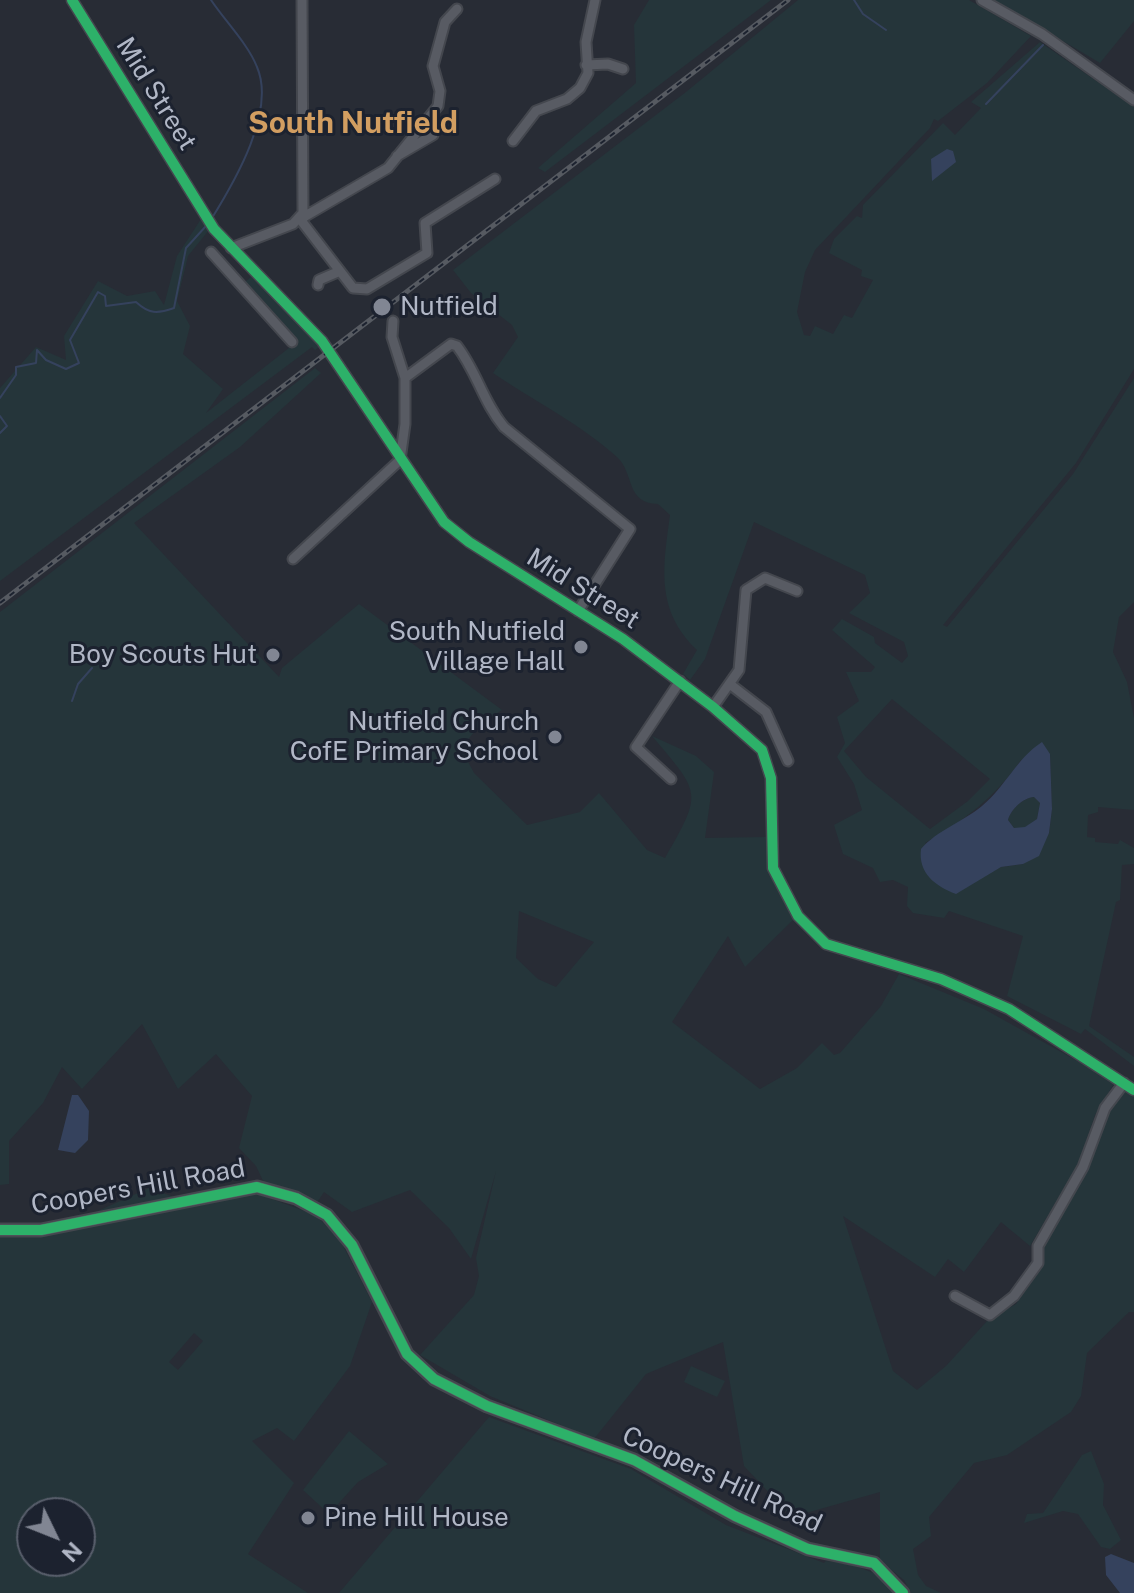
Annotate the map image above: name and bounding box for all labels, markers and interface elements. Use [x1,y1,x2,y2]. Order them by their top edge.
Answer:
street label: Mid Street [109,32,203,156]
district label: South Nutfield [248,106,458,142]
place label: Nutfield [400,291,498,323]
marker: Nutfield [371,296,393,318]
street label: Mid Street [521,542,645,636]
place label: South Nutfield Village Hall [389,616,565,678]
marker: South Nutfield Village Hall [572,638,590,656]
place label: Boy Scouts Hut [69,639,257,671]
marker: Boy Scouts Hut [264,646,282,664]
place label: Nutfield Church CofE Primary School [290,706,539,768]
marker: Nutfield Church CofE Primary School [546,728,564,746]
street label: Coopers Hill Road [29,1153,247,1221]
street label: Coopers Hill Road [617,1420,827,1540]
north arrow [16,1497,96,1577]
place label: Pine Hill House [324,1502,509,1534]
marker: Pine Hill House [299,1509,317,1527]
text: N [57,1537,87,1567]

